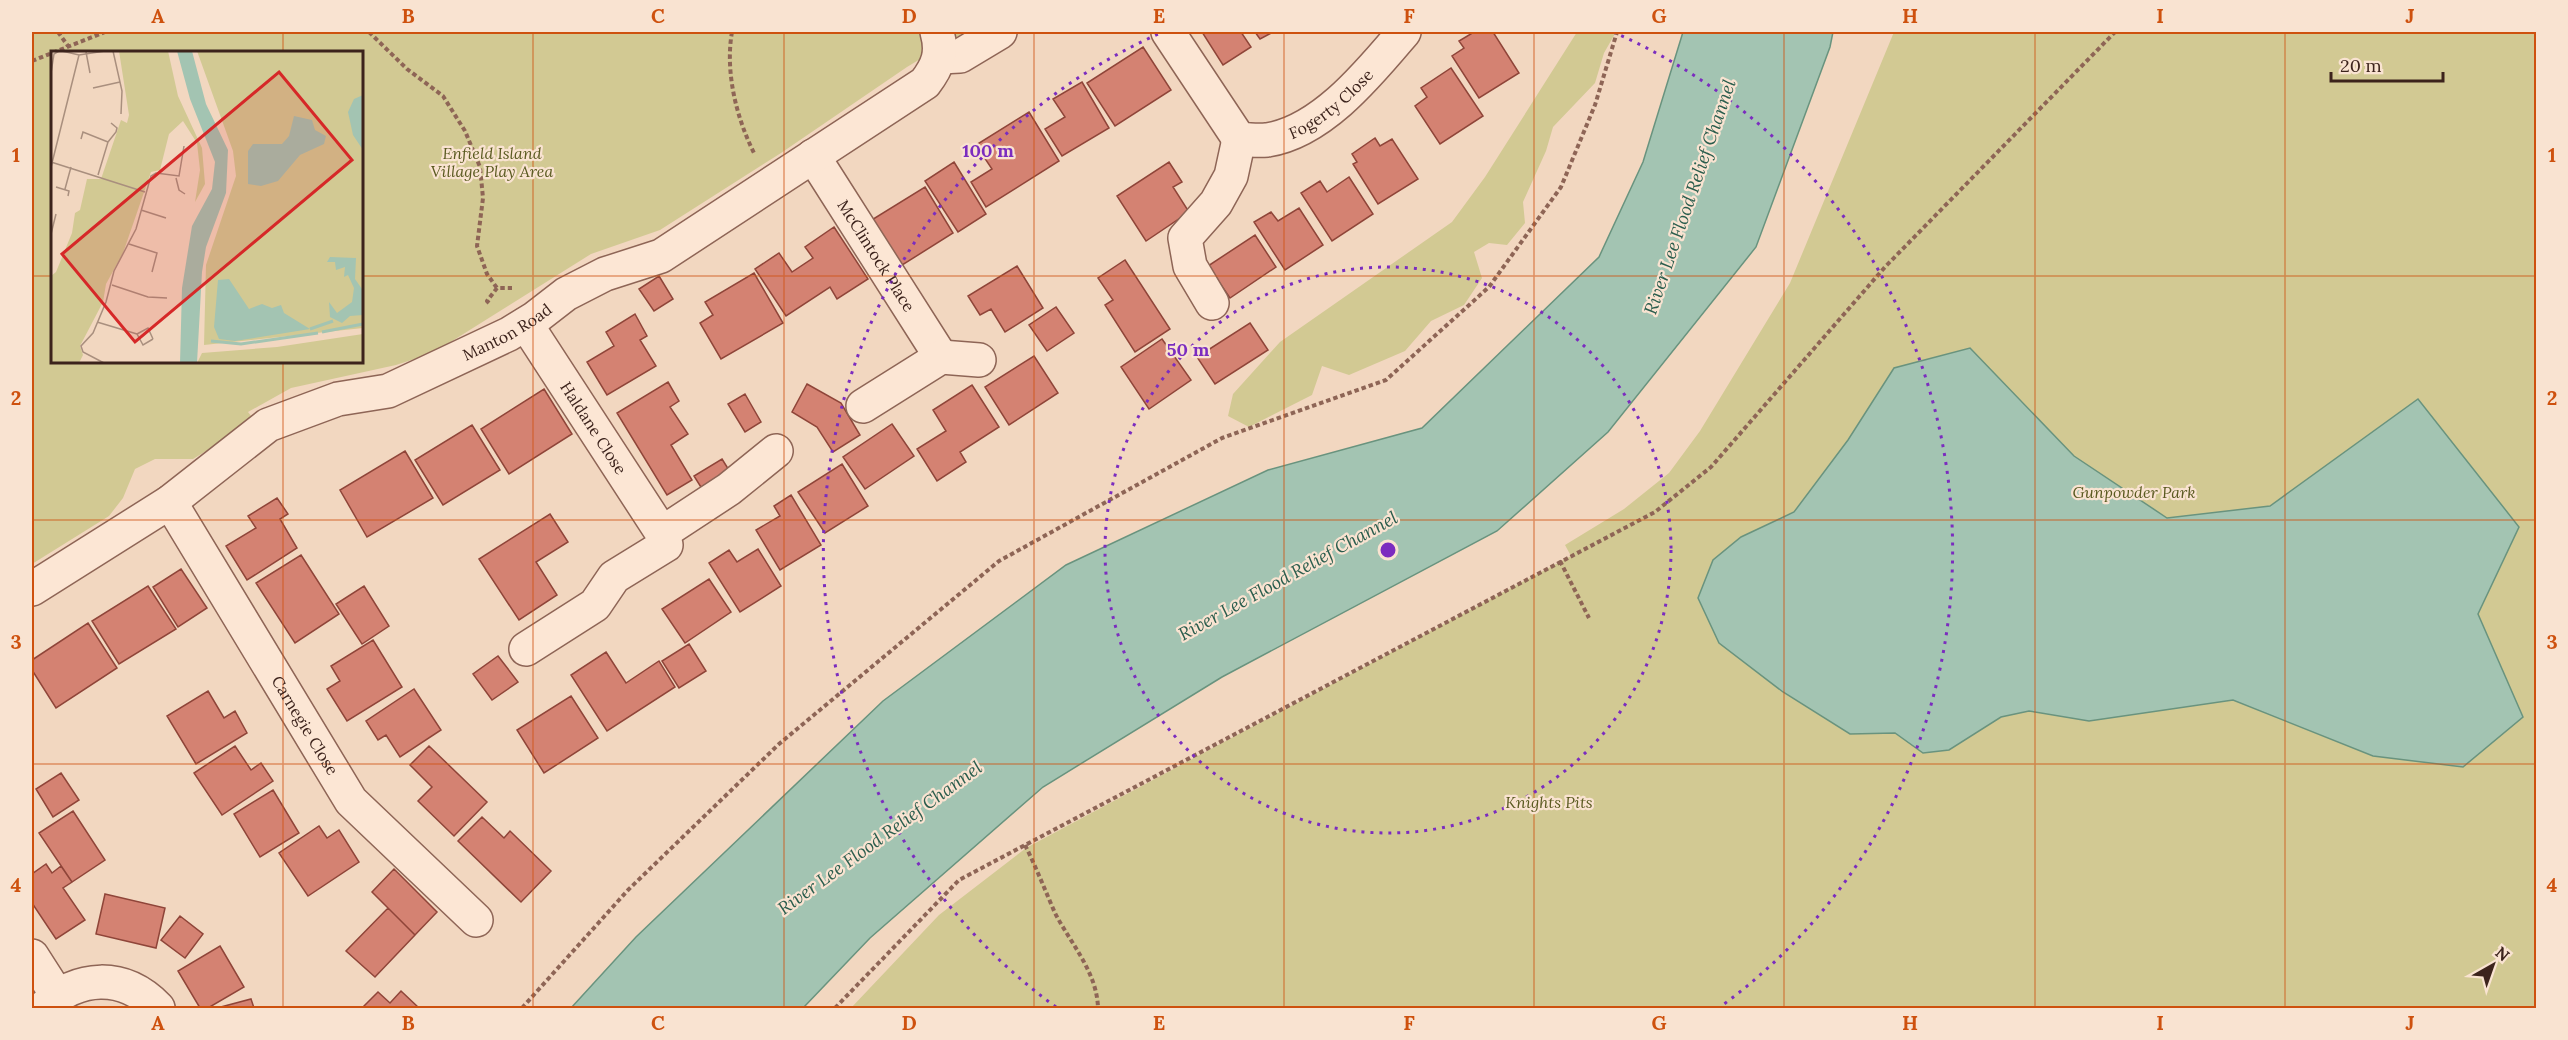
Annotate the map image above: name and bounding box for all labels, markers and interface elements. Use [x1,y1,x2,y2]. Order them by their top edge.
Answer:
text: A [151,3,165,28]
text: B [401,3,415,28]
text: C [651,3,665,28]
text: D [901,3,917,28]
text: E [1153,3,1165,28]
text: F [1403,3,1415,28]
text: G [1651,3,1667,28]
text: H [1902,3,1918,28]
text: I [2156,3,2164,28]
text: J [2405,3,2415,28]
scale bar [2331,45,2444,83]
inset map [51,51,363,363]
text: 20 m [2340,54,2382,77]
street label: Fogerty Close [1285,64,1377,143]
water label: River Lee Flood Relief Channel [1638,76,1741,317]
text: 100 m [962,139,1014,162]
text: 1 [12,142,20,167]
text: 1 [2548,142,2556,167]
park label: Enfield Island Village Play Area [431,143,553,181]
street label: McClintock Place [833,196,920,316]
street label: Manton Road [459,299,556,365]
text: 50 m [1167,338,1210,361]
street label: Haldane Close [556,378,631,478]
text: 2 [11,385,21,410]
text: 2 [2547,385,2557,410]
park label: Gunpowder Park [2072,482,2196,502]
water label: River Lee Flood Relief Channel [1174,506,1401,645]
centre of rings [1378,540,1398,560]
text: 3 [10,629,22,654]
text: 3 [2546,629,2558,654]
street label: Carnegie Close [267,672,343,779]
water label: River Lee Flood Relief Channel [773,756,986,919]
park label: Knights Pits [1505,792,1593,812]
text: 4 [11,872,22,897]
text: 4 [2547,872,2558,897]
north arrow [2463,935,2523,995]
text: N [2491,942,2514,965]
text: A [151,1010,165,1035]
text: B [401,1010,415,1035]
text: C [651,1010,665,1035]
text: D [901,1010,917,1035]
text: E [1153,1010,1165,1035]
text: F [1403,1010,1415,1035]
text: G [1651,1010,1667,1035]
text: H [1902,1010,1918,1035]
text: I [2156,1010,2164,1035]
text: J [2405,1010,2415,1035]

